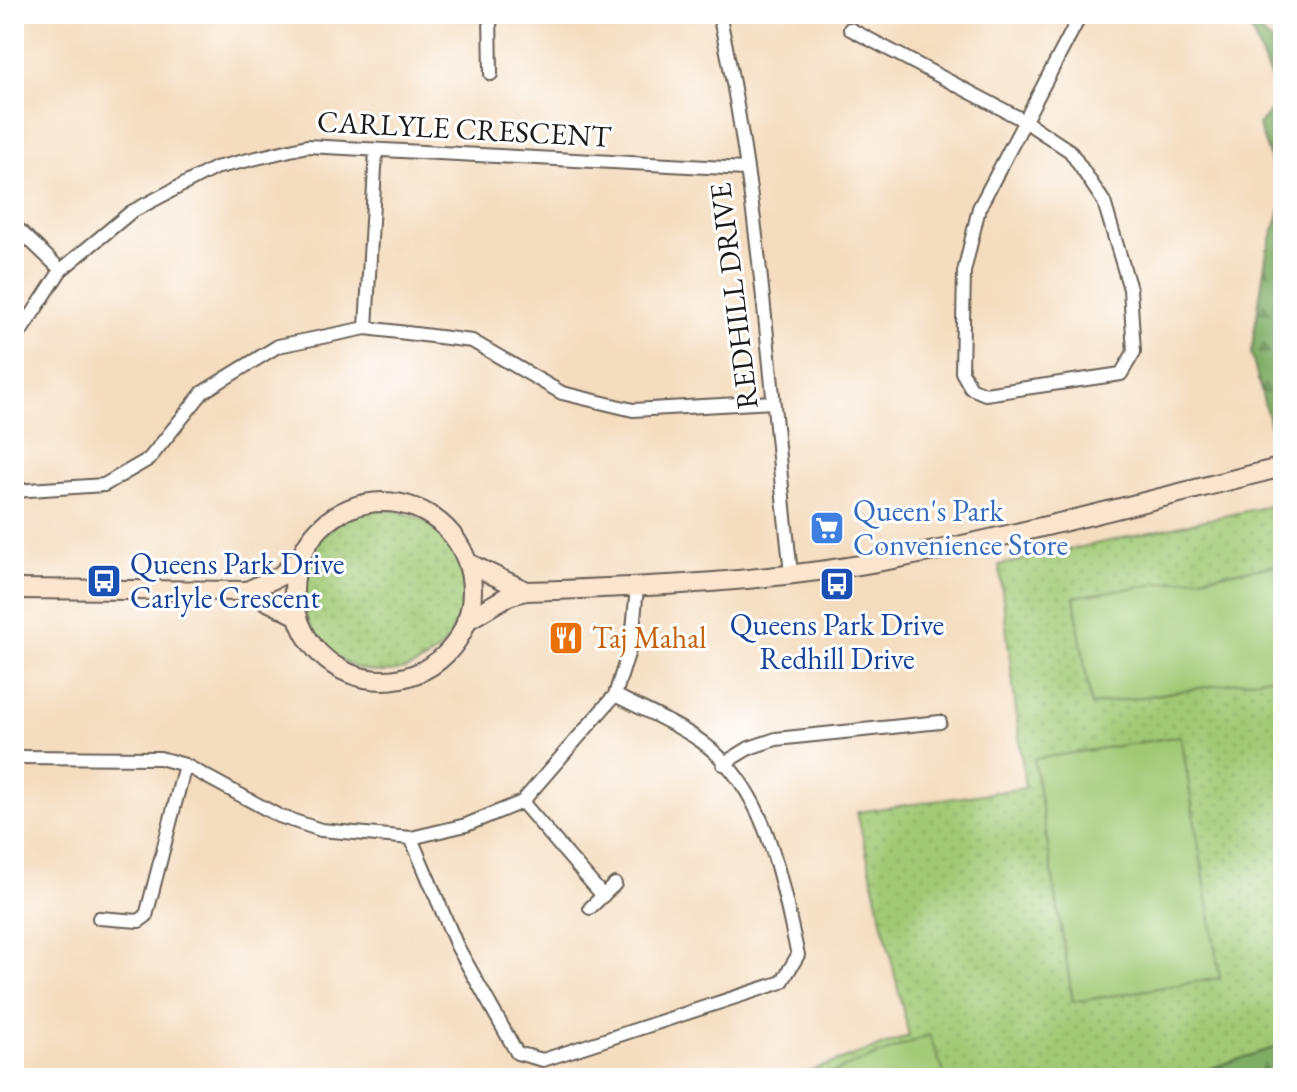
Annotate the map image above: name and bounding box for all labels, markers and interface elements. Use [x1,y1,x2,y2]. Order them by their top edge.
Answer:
street label: CARLYLE CRESCENT [316,101,613,156]
street label: REDHILL DRIVE [700,181,767,411]
place label: Queen's Park Convenience Store [853,491,1068,564]
supermarket icon: Queen's Park Convenience Store [808,509,846,547]
place label: Queens Park Drive Carlyle Crescent [130,544,345,617]
bus stop icon: Queens Park Drive Carlyle Crescent [85,562,123,600]
bus stop icon: Queens Park Drive Redhill Drive [818,565,856,603]
place label: Queens Park Drive Redhill Drive [730,605,944,678]
place label: Taj Mahal [592,618,706,657]
restaurant icon: Taj Mahal [547,619,585,657]

